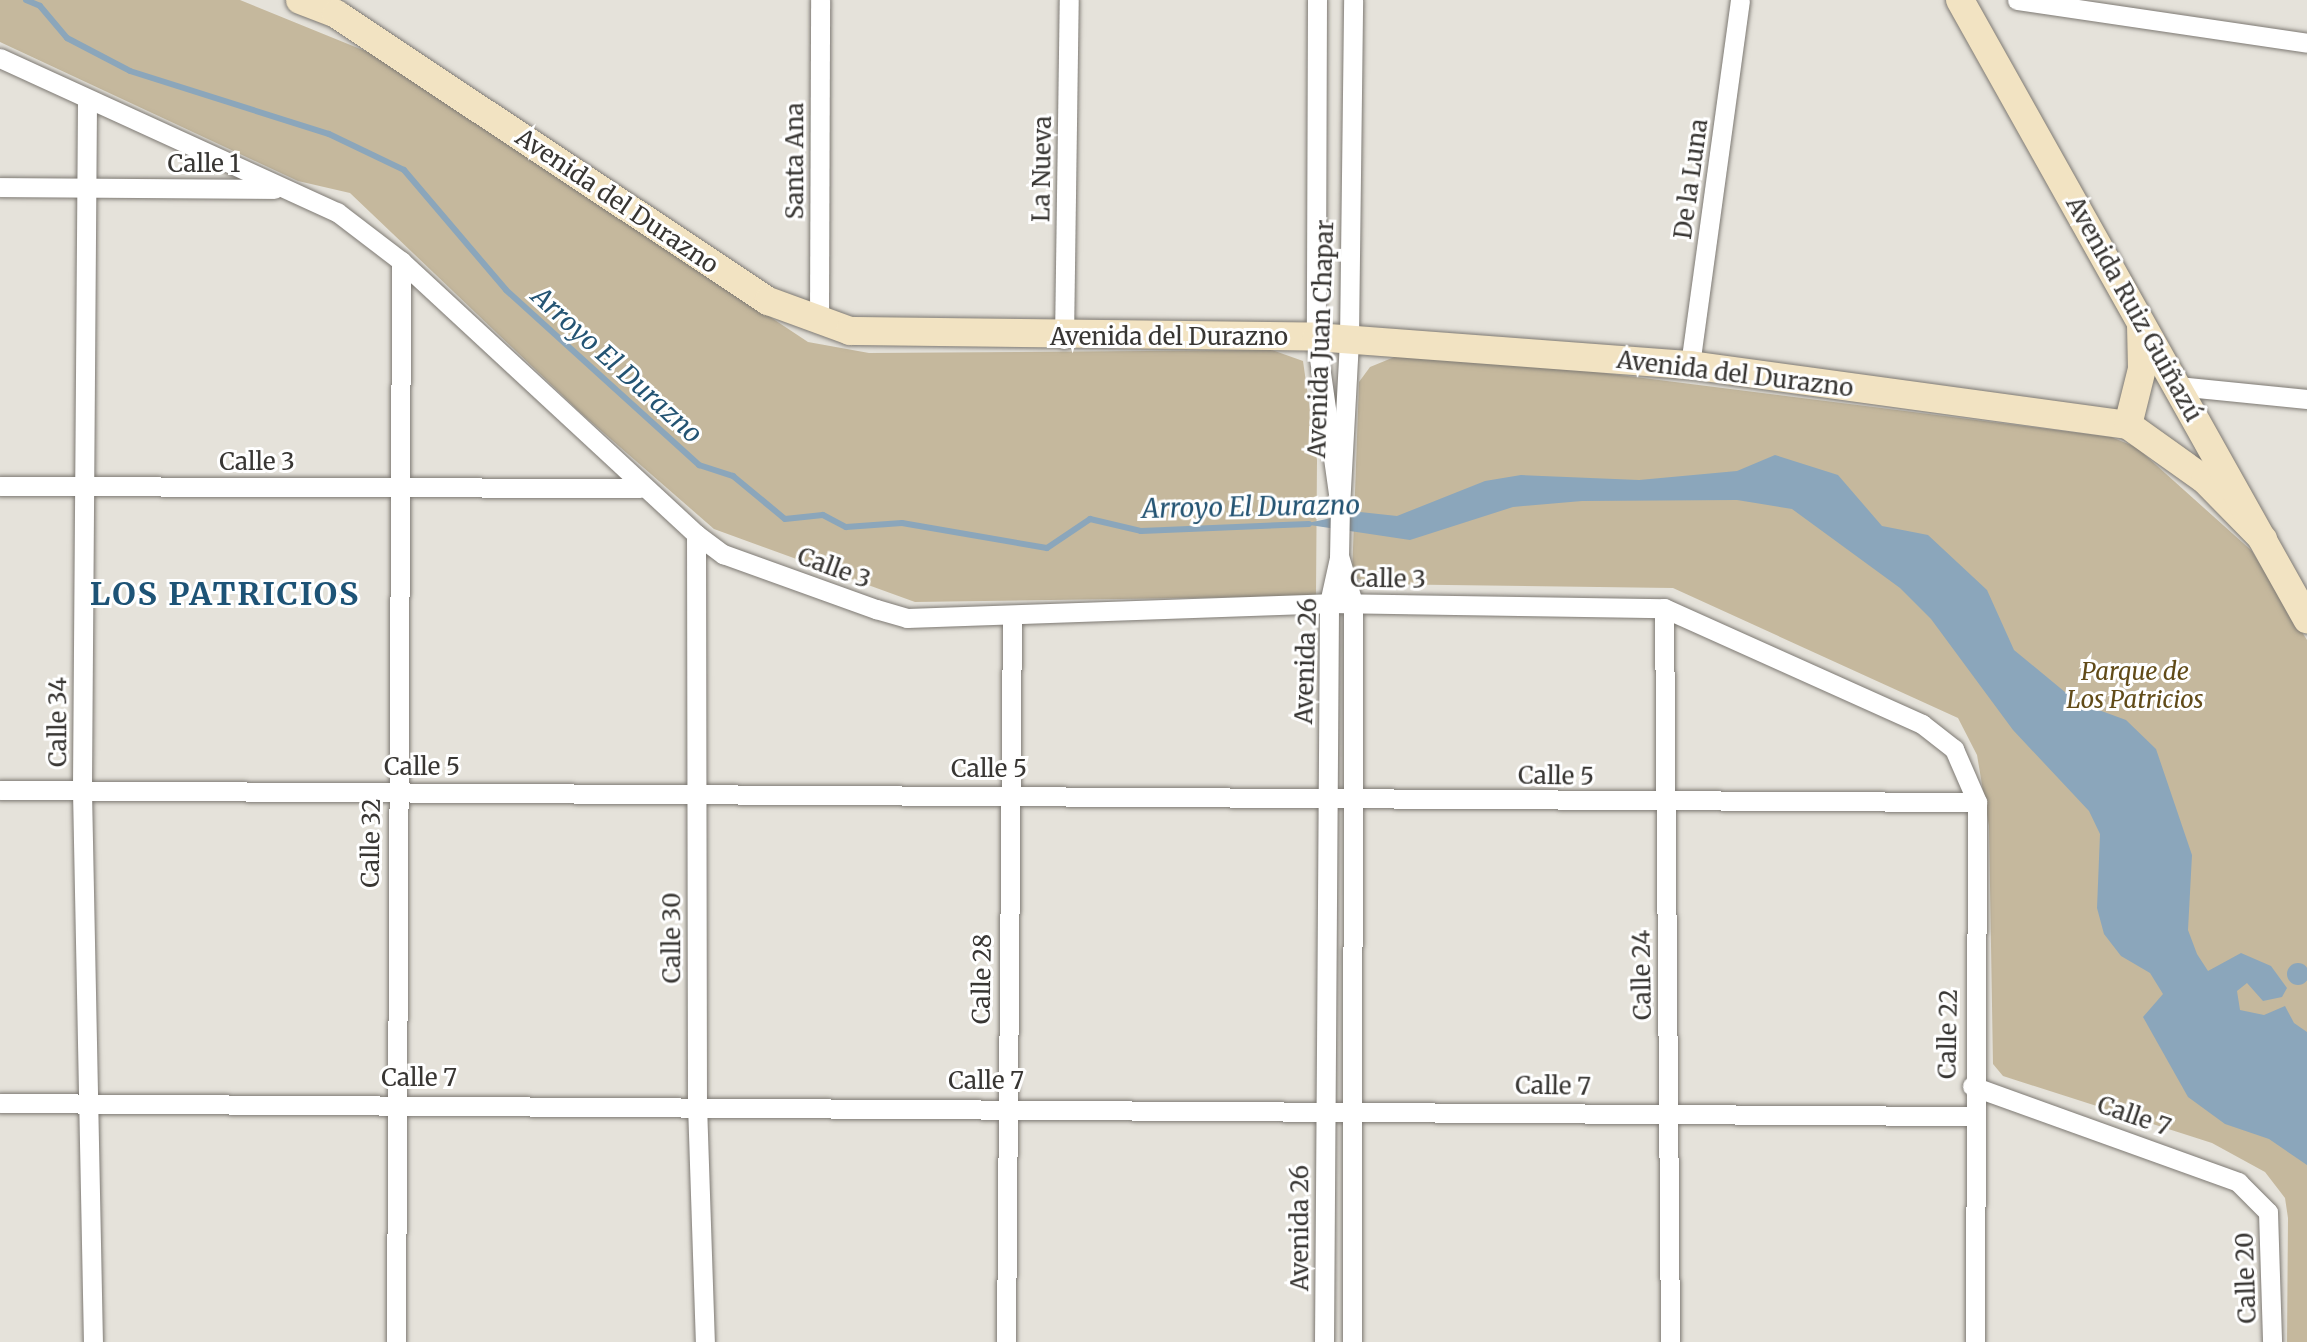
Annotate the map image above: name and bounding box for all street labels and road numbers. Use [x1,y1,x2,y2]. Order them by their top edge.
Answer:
street label: Santa Ana [781,103,809,219]
street label: La Nueva [1027,116,1057,222]
street label: De la Luna [1668,117,1714,241]
street label: Avenida del Durazno [510,122,724,280]
street label: Calle 1 [168,150,240,178]
street label: Avenida Ruiz Guiñazú [2060,191,2208,427]
street label: Avenida Juan Chapar [1302,219,1340,459]
street label: Avenida del Durazno [1050,323,1288,351]
street label: Avenida del Durazno [1615,345,1855,403]
street label: Calle 3 [219,448,295,476]
street label: Calle 3 [794,542,874,594]
street label: Calle 3 [1350,564,1426,594]
street label: Avenida 26 [1289,597,1323,725]
street label: Calle 34 [44,677,72,767]
street label: Calle 5 [384,753,460,781]
street label: Calle 5 [951,755,1027,783]
street label: Calle 5 [1518,761,1594,791]
street label: Calle 32 [356,798,386,888]
street label: Calle 30 [658,893,686,983]
street label: Calle 24 [1627,930,1657,1020]
street label: Calle 28 [967,934,997,1024]
street label: Calle 22 [1933,989,1963,1079]
street label: Calle 7 [381,1064,457,1092]
street label: Calle 7 [948,1067,1024,1095]
street label: Calle 7 [1515,1071,1591,1101]
street label: Calle 7 [2094,1090,2174,1142]
street label: Avenida 26 [1286,1165,1314,1291]
street label: Calle 20 [2230,1232,2262,1324]

